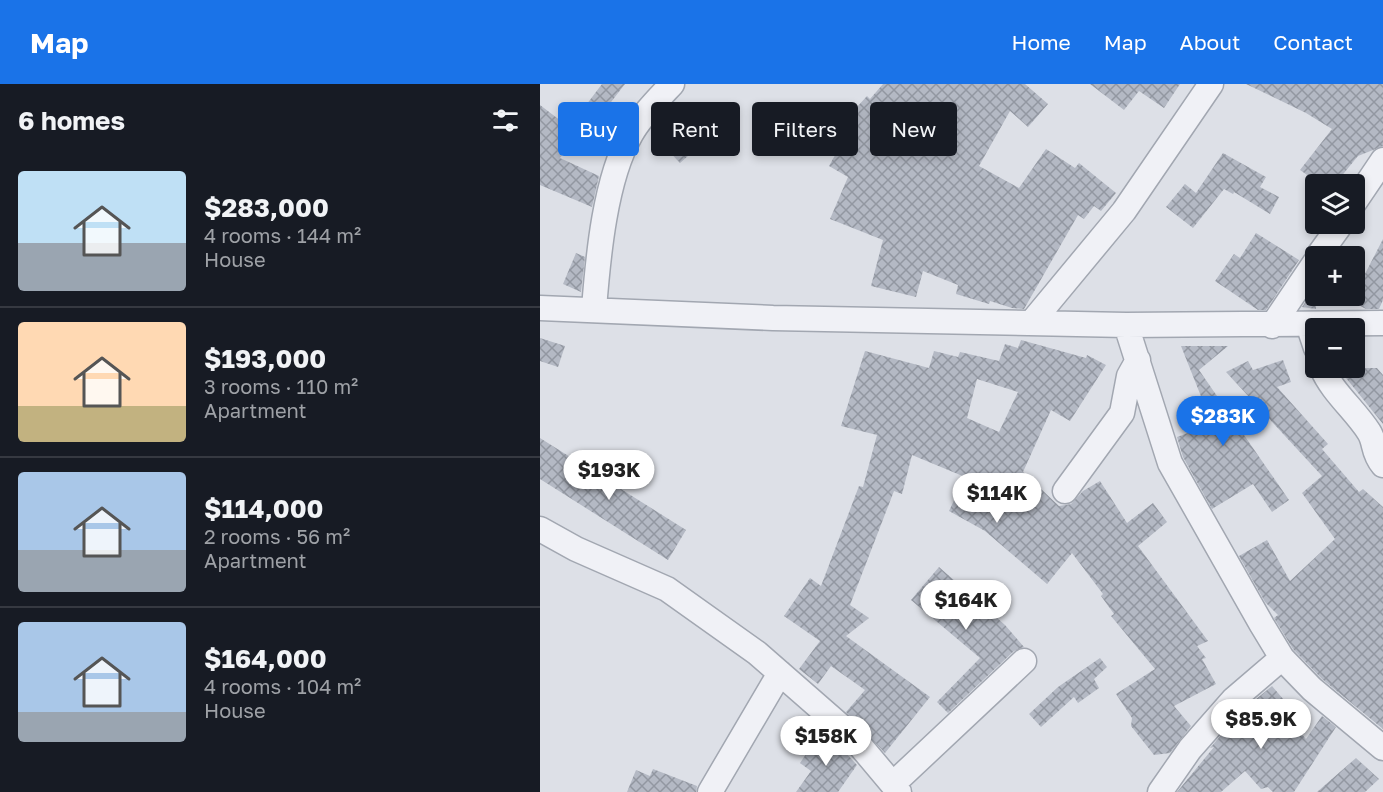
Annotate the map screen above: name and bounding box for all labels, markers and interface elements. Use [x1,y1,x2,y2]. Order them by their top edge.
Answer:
text: Map [30,26,88,59]
text: Home [1011,29,1071,55]
text: Map [1104,29,1147,55]
text: About [1180,29,1240,55]
text: Contact [1273,29,1353,55]
chip: Buy [558,102,639,156]
chip: Rent [651,102,740,156]
chip: Filters [752,102,858,156]
chip: New [870,102,957,156]
icon: filters [489,104,522,137]
text: 6 homes [18,105,125,136]
map controls [1305,174,1365,378]
button: layers [1305,174,1365,234]
text: $283,000 [204,192,329,223]
icon: home [66,195,138,267]
text: 4 rooms · 144 m² [204,223,361,247]
button: + [1305,246,1365,306]
text: House [204,247,266,271]
button: − [1305,318,1365,378]
text: $193,000 [204,343,326,374]
icon: home [66,346,138,418]
text: 3 rooms · 110 m² [204,374,358,398]
pin: $283K [1181,396,1265,447]
text: Apartment [204,398,307,422]
text: $283K [1190,403,1256,427]
pin: $193K [567,450,651,501]
text: $193K [577,457,641,481]
pin: $114K [955,473,1039,524]
text: $114K [967,480,1028,504]
text: $114,000 [204,493,323,524]
icon: home [66,496,138,568]
text: 2 rooms · 56 m² [204,524,350,548]
text: Apartment [204,548,307,572]
pin: $164K [924,580,1008,631]
text: $164K [934,587,998,611]
text: $164,000 [204,643,327,674]
icon: home [66,646,138,718]
text: 4 rooms · 104 m² [204,674,361,698]
text: House [204,698,266,722]
pin: $85.9K [1212,699,1310,750]
text: $85.9K [1225,706,1297,730]
pin: $158K [784,716,868,767]
text: $158K [794,723,858,747]

